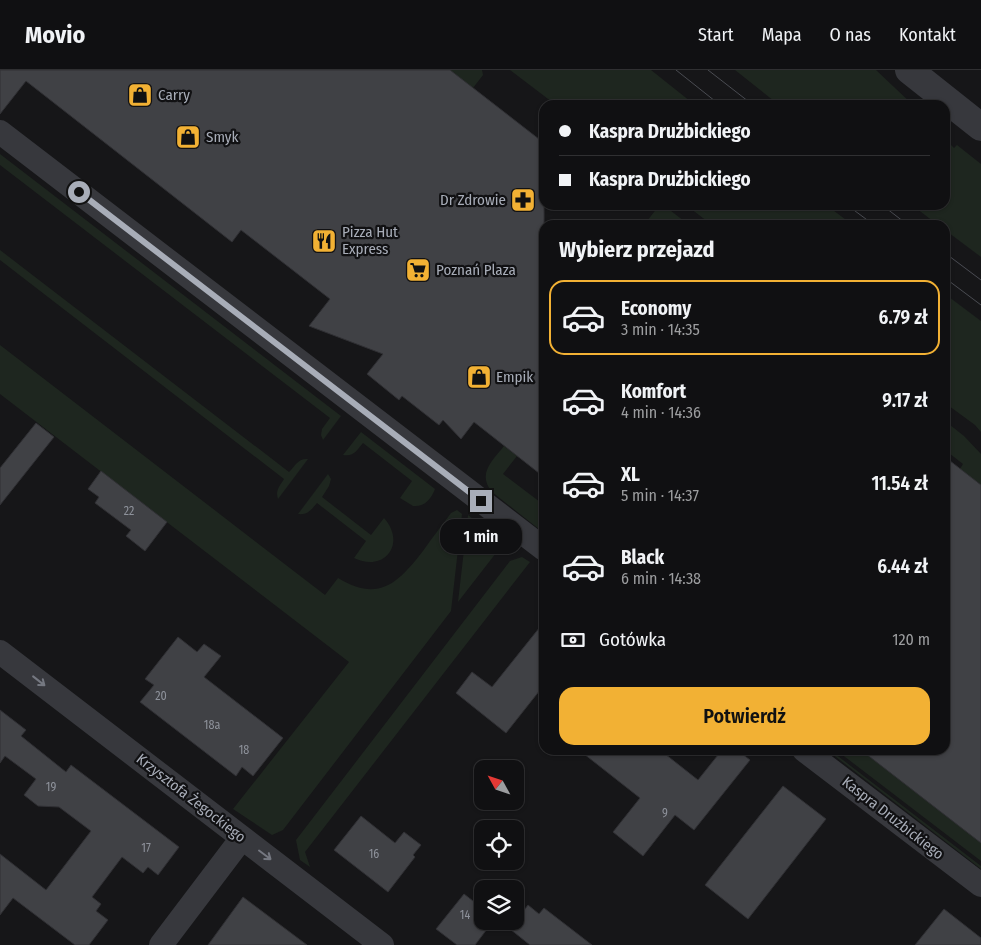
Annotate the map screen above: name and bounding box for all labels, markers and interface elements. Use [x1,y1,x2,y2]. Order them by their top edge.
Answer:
text: Movio [25,21,85,49]
text: Start [698,24,734,46]
text: Mapa [762,24,802,46]
text: O nas [830,24,871,46]
text: Kontakt [899,24,956,46]
shop icon: Carry [127,82,153,108]
place label: Carry [158,86,190,104]
text: Kaspra Drużbickiego [589,120,751,143]
shop icon: Smyk [175,124,201,150]
place label: Smyk [206,128,239,146]
text: Kaspra Drużbickiego [589,168,751,191]
route start [68,181,90,203]
pharmacy icon: Dr Zdrowie [510,187,536,213]
place label: Dr Zdrowie [440,191,506,209]
place label: Pizza Hut Express [342,223,398,258]
restaurant icon: Pizza Hut Express [311,228,337,254]
text: Wybierz przejazd [559,236,714,263]
supermarket icon: Poznań Plaza [405,257,431,283]
place label: Poznań Plaza [436,261,516,279]
icon: car [561,295,606,340]
text: Economy [621,297,691,320]
text: 6.79 zł [879,306,928,329]
text: 3 min · 14:35 [621,320,700,339]
shop icon: Empik [466,364,492,390]
place label: Empik [496,368,533,386]
icon: car [561,378,606,423]
text: Komfort [621,380,686,403]
text: 9.17 zł [882,389,928,412]
text: 4 min · 14:36 [621,403,701,422]
icon: car [561,461,606,506]
text: XL [621,463,640,486]
text: 11.54 zł [871,472,928,495]
text: 5 min · 14:37 [621,486,699,505]
route end [470,490,492,512]
house number: 22 [124,504,134,518]
callout: 1 min [440,518,522,554]
text: 1 min [464,527,498,546]
icon: car [561,544,606,589]
text: Black [621,546,664,569]
text: 6.44 zł [877,555,928,578]
text: 6 min · 14:38 [621,569,701,588]
icon: cash [559,626,587,654]
text: Gotówka [599,628,666,651]
text: 120 m [892,630,930,649]
one-way arrow [32,676,45,687]
button: Potwierdź [559,687,930,745]
house number: 20 [155,689,167,703]
house number: 18a [204,718,220,732]
house number: 18 [239,743,249,757]
street label: Krzysztofa Żegockiego [133,750,249,846]
north arrow [474,760,524,810]
map controls [474,760,524,930]
street label: Kaspra Drużbickiego [839,773,947,863]
house number: 19 [46,780,56,794]
house number: 9 [662,806,668,820]
button: locate [474,820,524,870]
house number: 17 [141,841,151,855]
house number: 16 [369,847,379,861]
one-way arrow [258,850,272,860]
button: layers [474,880,524,930]
house number: 14 [460,908,470,922]

